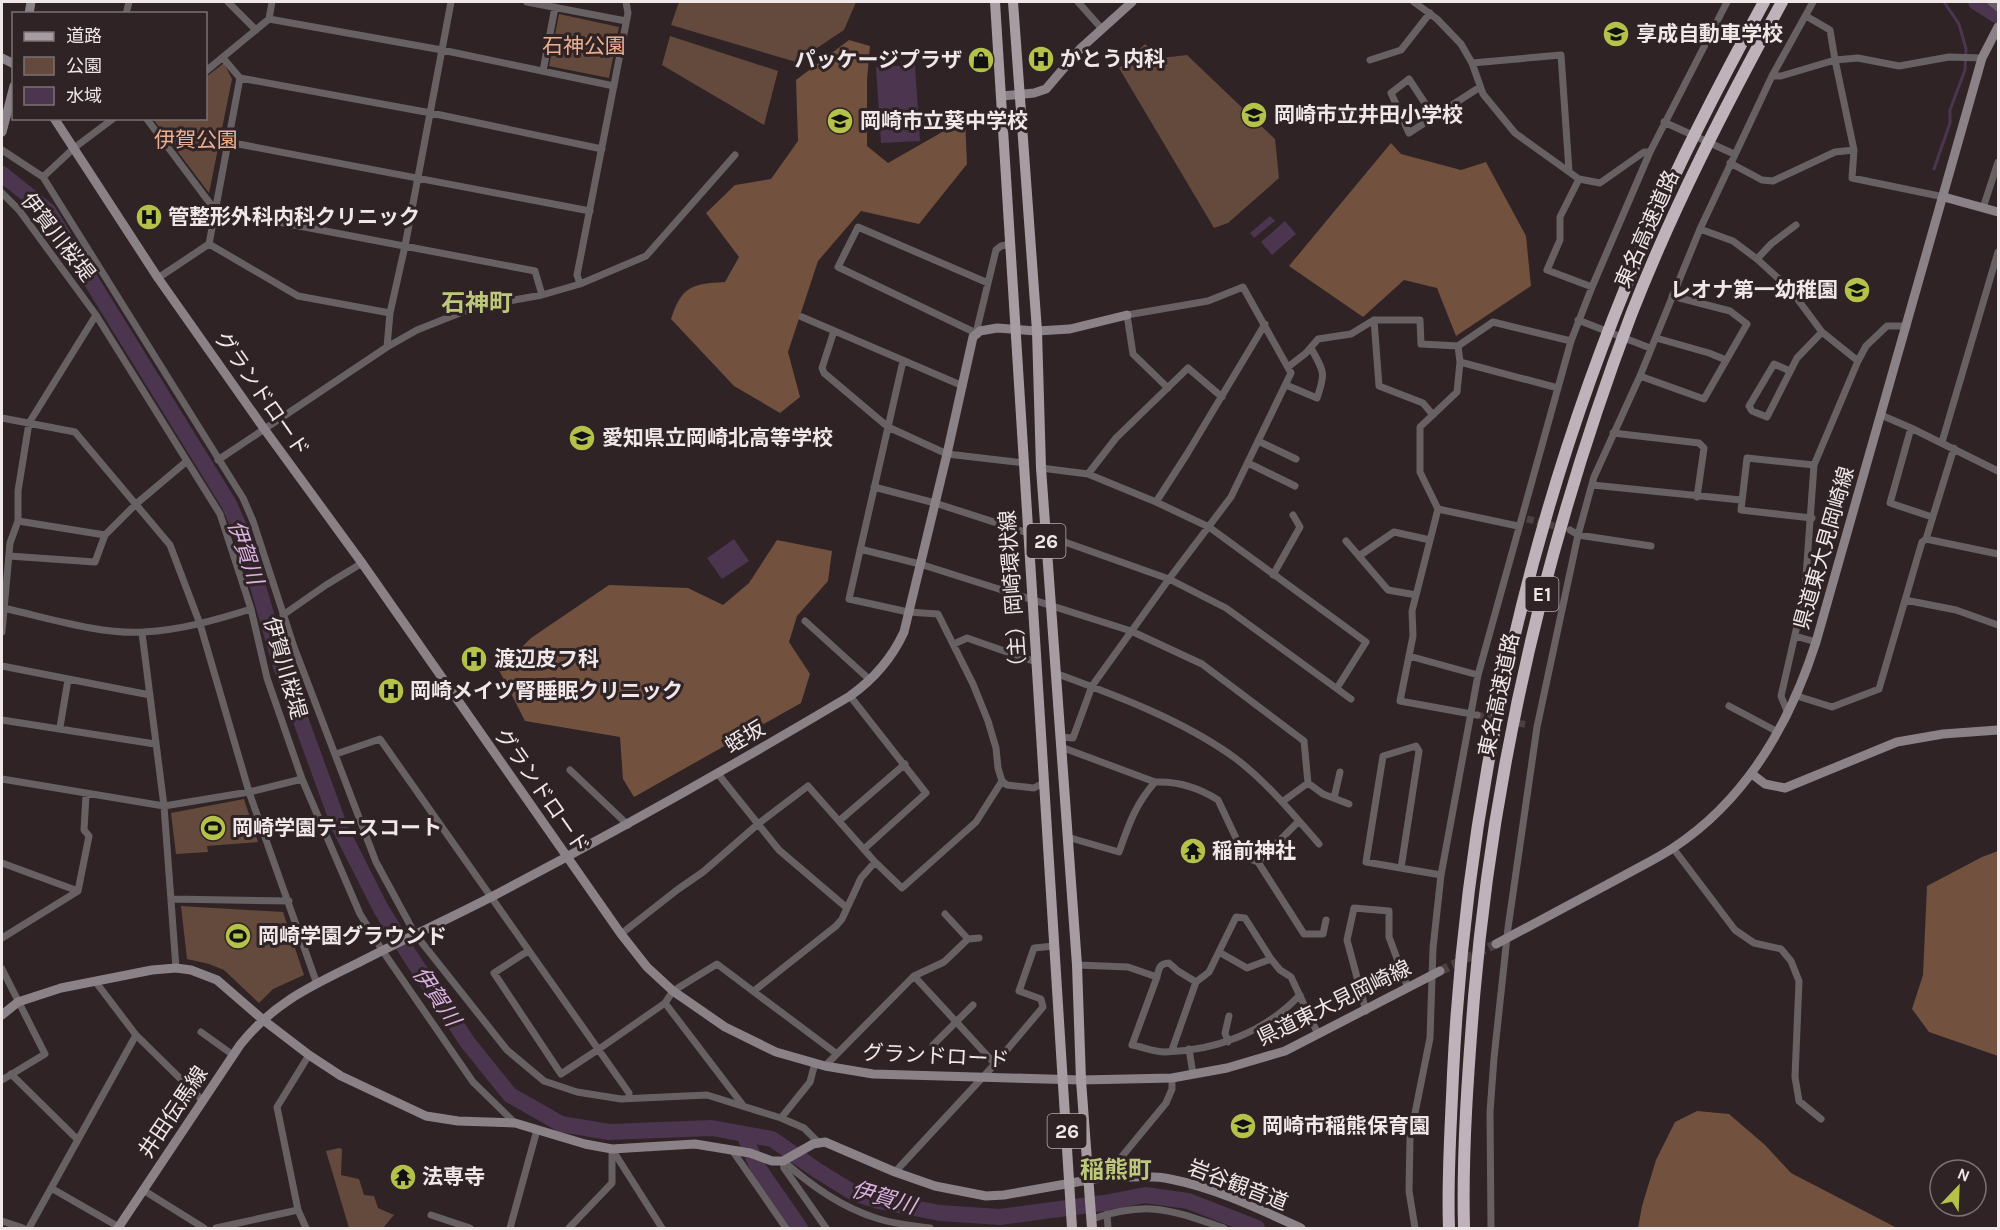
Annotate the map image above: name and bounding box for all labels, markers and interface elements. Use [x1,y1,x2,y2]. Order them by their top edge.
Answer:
legend [12,12,207,120]
school or university icon: 享成自動車学校 [1601,19,1631,49]
place label: 享成自動車学校 [1636,22,1783,46]
text: 道路 [66,25,102,47]
park label: 石神公園 [542,34,626,58]
hospital icon: かとう内科 [1026,44,1056,74]
shop icon: パッケージプラザ [966,45,996,75]
place label: かとう内科 [1060,47,1165,71]
place label: パッケージプラザ [794,48,962,72]
text: 公園 [66,55,102,77]
text: 水域 [66,85,102,107]
school or university icon: 岡崎市立井田小学校 [1239,100,1269,130]
place label: 岡崎市立井田小学校 [1274,103,1463,127]
school or university icon: 岡崎市立葵中学校 [825,106,855,136]
place label: 岡崎市立葵中学校 [860,109,1028,133]
park label: 伊賀公園 [154,128,238,152]
street label: 東名高速道路 [1610,167,1684,291]
street label: 伊賀川桜堤 [16,188,100,286]
hospital icon: 管整形外科内科クリニック [134,202,164,232]
place label: 管整形外科内科クリニック [168,205,420,229]
school or university icon: レオナ第一幼稚園 [1842,275,1872,305]
place label: レオナ第一幼稚園 [1670,278,1838,302]
district label: 石神町 [441,289,513,317]
street label: グランドロード [210,327,314,461]
school or university icon: 愛知県立岡崎北高等学校 [567,423,597,453]
place label: 愛知県立岡崎北高等学校 [602,426,833,450]
street label: 県道東大見岡崎線 [1789,464,1859,632]
street label: （主）岡崎環状線 [995,509,1031,679]
water label: 伊賀川 [222,517,269,590]
road number: 26 [1026,524,1066,558]
road number: E1 [1526,577,1558,611]
street label: 伊賀川桜堤 [259,614,311,722]
street label: 東名高速道路 [1474,631,1524,759]
hospital icon: 渡辺皮フ科 [459,644,489,674]
place label: 渡辺皮フ科 [494,647,599,671]
hospital icon: 岡崎メイツ腎睡眠クリニック [376,676,406,706]
place label: 岡崎メイツ腎睡眠クリニック [410,679,683,703]
street label: 蛭坂 [721,716,769,758]
street label: グランドロード [490,724,594,858]
sports icon: 岡崎学園テニスコート [198,813,228,843]
place label: 岡崎学園テニスコート [232,816,442,840]
temple icon: 稲前神社 [1178,836,1208,866]
place label: 稲前神社 [1212,839,1296,863]
sports icon: 岡崎学園グラウンド [223,921,253,951]
place label: 岡崎学園グラウンド [258,924,447,948]
street label: 県道東大見岡崎線 [1253,955,1415,1051]
water label: 伊賀川 [407,962,467,1033]
street label: グランドロード [862,1040,1010,1072]
street label: 井田伝馬線 [134,1062,212,1162]
school or university icon: 岡崎市稲熊保育園 [1228,1111,1258,1141]
road number: 26 [1048,1114,1086,1148]
place label: 岡崎市稲熊保育園 [1262,1114,1430,1138]
street label: 岩谷観音道 [1185,1155,1291,1215]
district label: 稲熊町 [1080,1156,1152,1184]
north arrow [1928,1158,1988,1218]
temple icon: 法専寺 [388,1162,418,1192]
text: N [1955,1164,1973,1186]
place label: 法専寺 [422,1165,485,1189]
water label: 伊賀川 [848,1176,921,1220]

